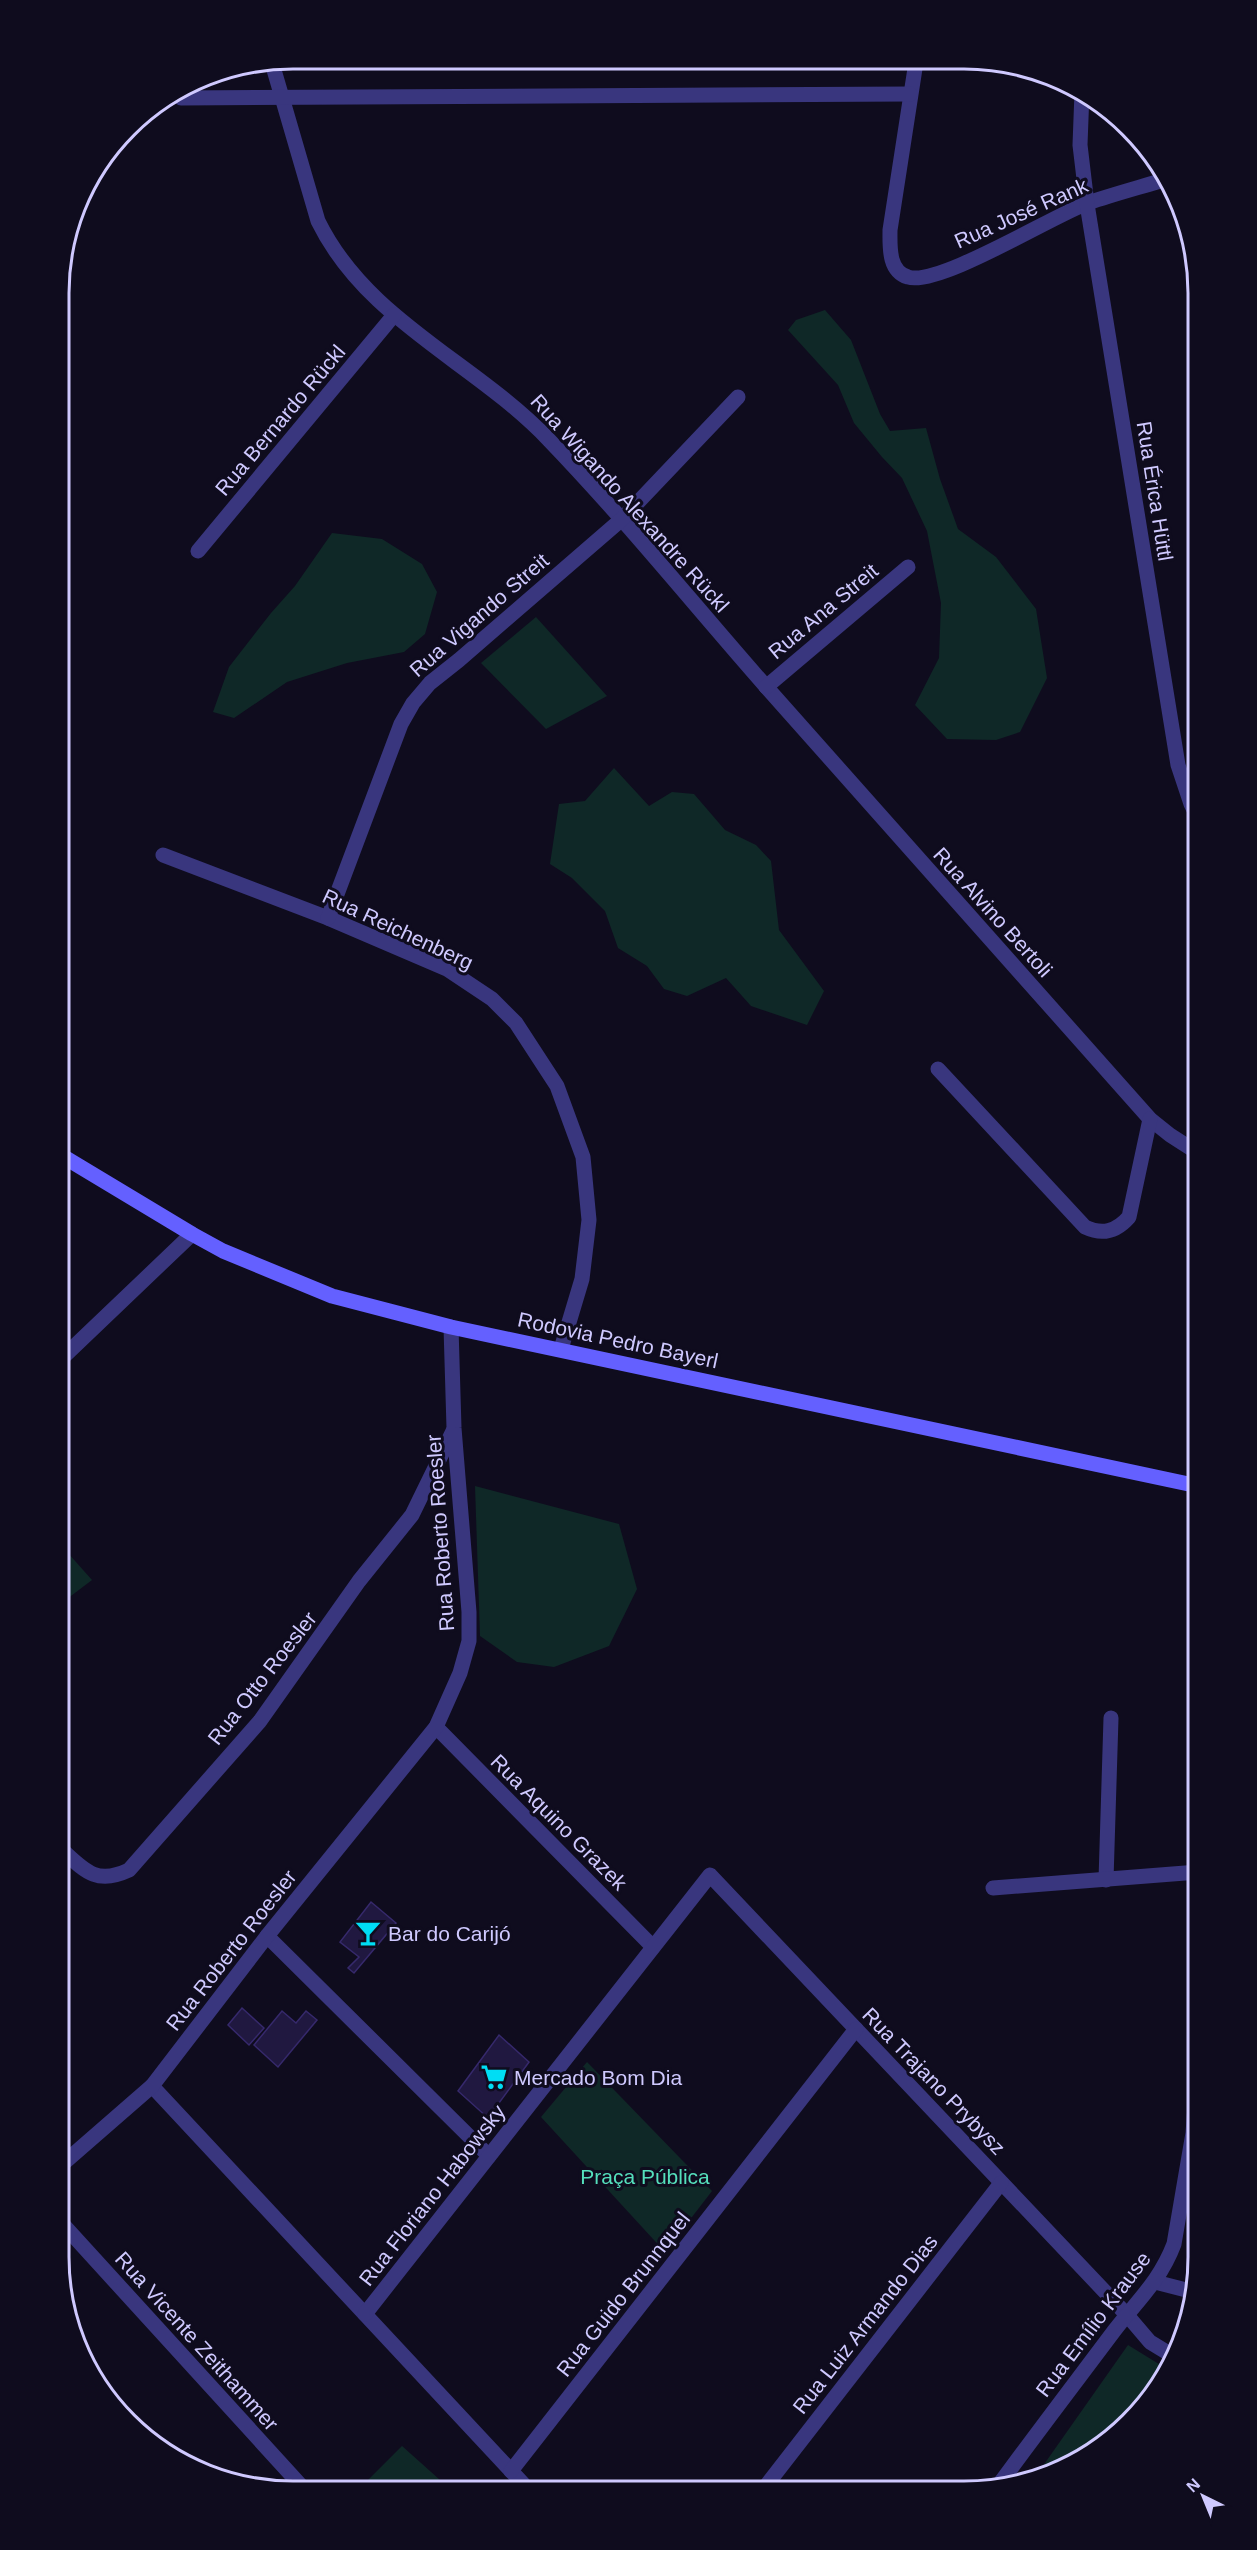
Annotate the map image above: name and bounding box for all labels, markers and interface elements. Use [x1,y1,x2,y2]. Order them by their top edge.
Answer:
street label: Rua José Rank [951,173,1092,253]
street label: Rua Bernardo Rückl [210,340,350,500]
street label: Rua Wigando Alexandre Rückl [526,389,734,617]
street label: Rua Érica Hüttl [1133,419,1177,563]
street label: Rua Vigando Streit [405,549,553,681]
street label: Rua Ana Streit [764,559,882,663]
street label: Rua Alvino Bertoli [929,843,1057,981]
street label: Rua Reichenberg [319,884,477,974]
street label: Rodovia Pedro Bayerl [516,1308,720,1372]
street label: Rua Roberto Roesler [422,1434,458,1632]
street label: Rua Otto Roesler [203,1607,321,1749]
street label: Rua Aquino Grazek [486,1749,632,1895]
street label: Rua Roberto Roesler [161,1865,301,2035]
bar icon: Bar do Carijó [353,1918,383,1948]
place label: Bar do Carijó [388,1922,511,1945]
street label: Rua Trajano Prybysz [858,2003,1010,2159]
supermarket icon: Mercado Bom Dia [479,2062,509,2092]
place label: Mercado Bom Dia [514,2066,682,2089]
street label: Rua Floriano Habowsky [354,2100,510,2290]
park label: Praça Pública [580,2165,710,2188]
street label: Rua Guido Brunnquel [552,2207,694,2381]
street label: Rua Luiz Armando Dias [788,2230,942,2418]
street label: Rua Vicente Zeithammer [111,2247,283,2435]
street label: Rua Emílio Krause [1031,2247,1155,2401]
north arrow [1173,2466,1233,2526]
text: N [1183,2475,1203,2496]

